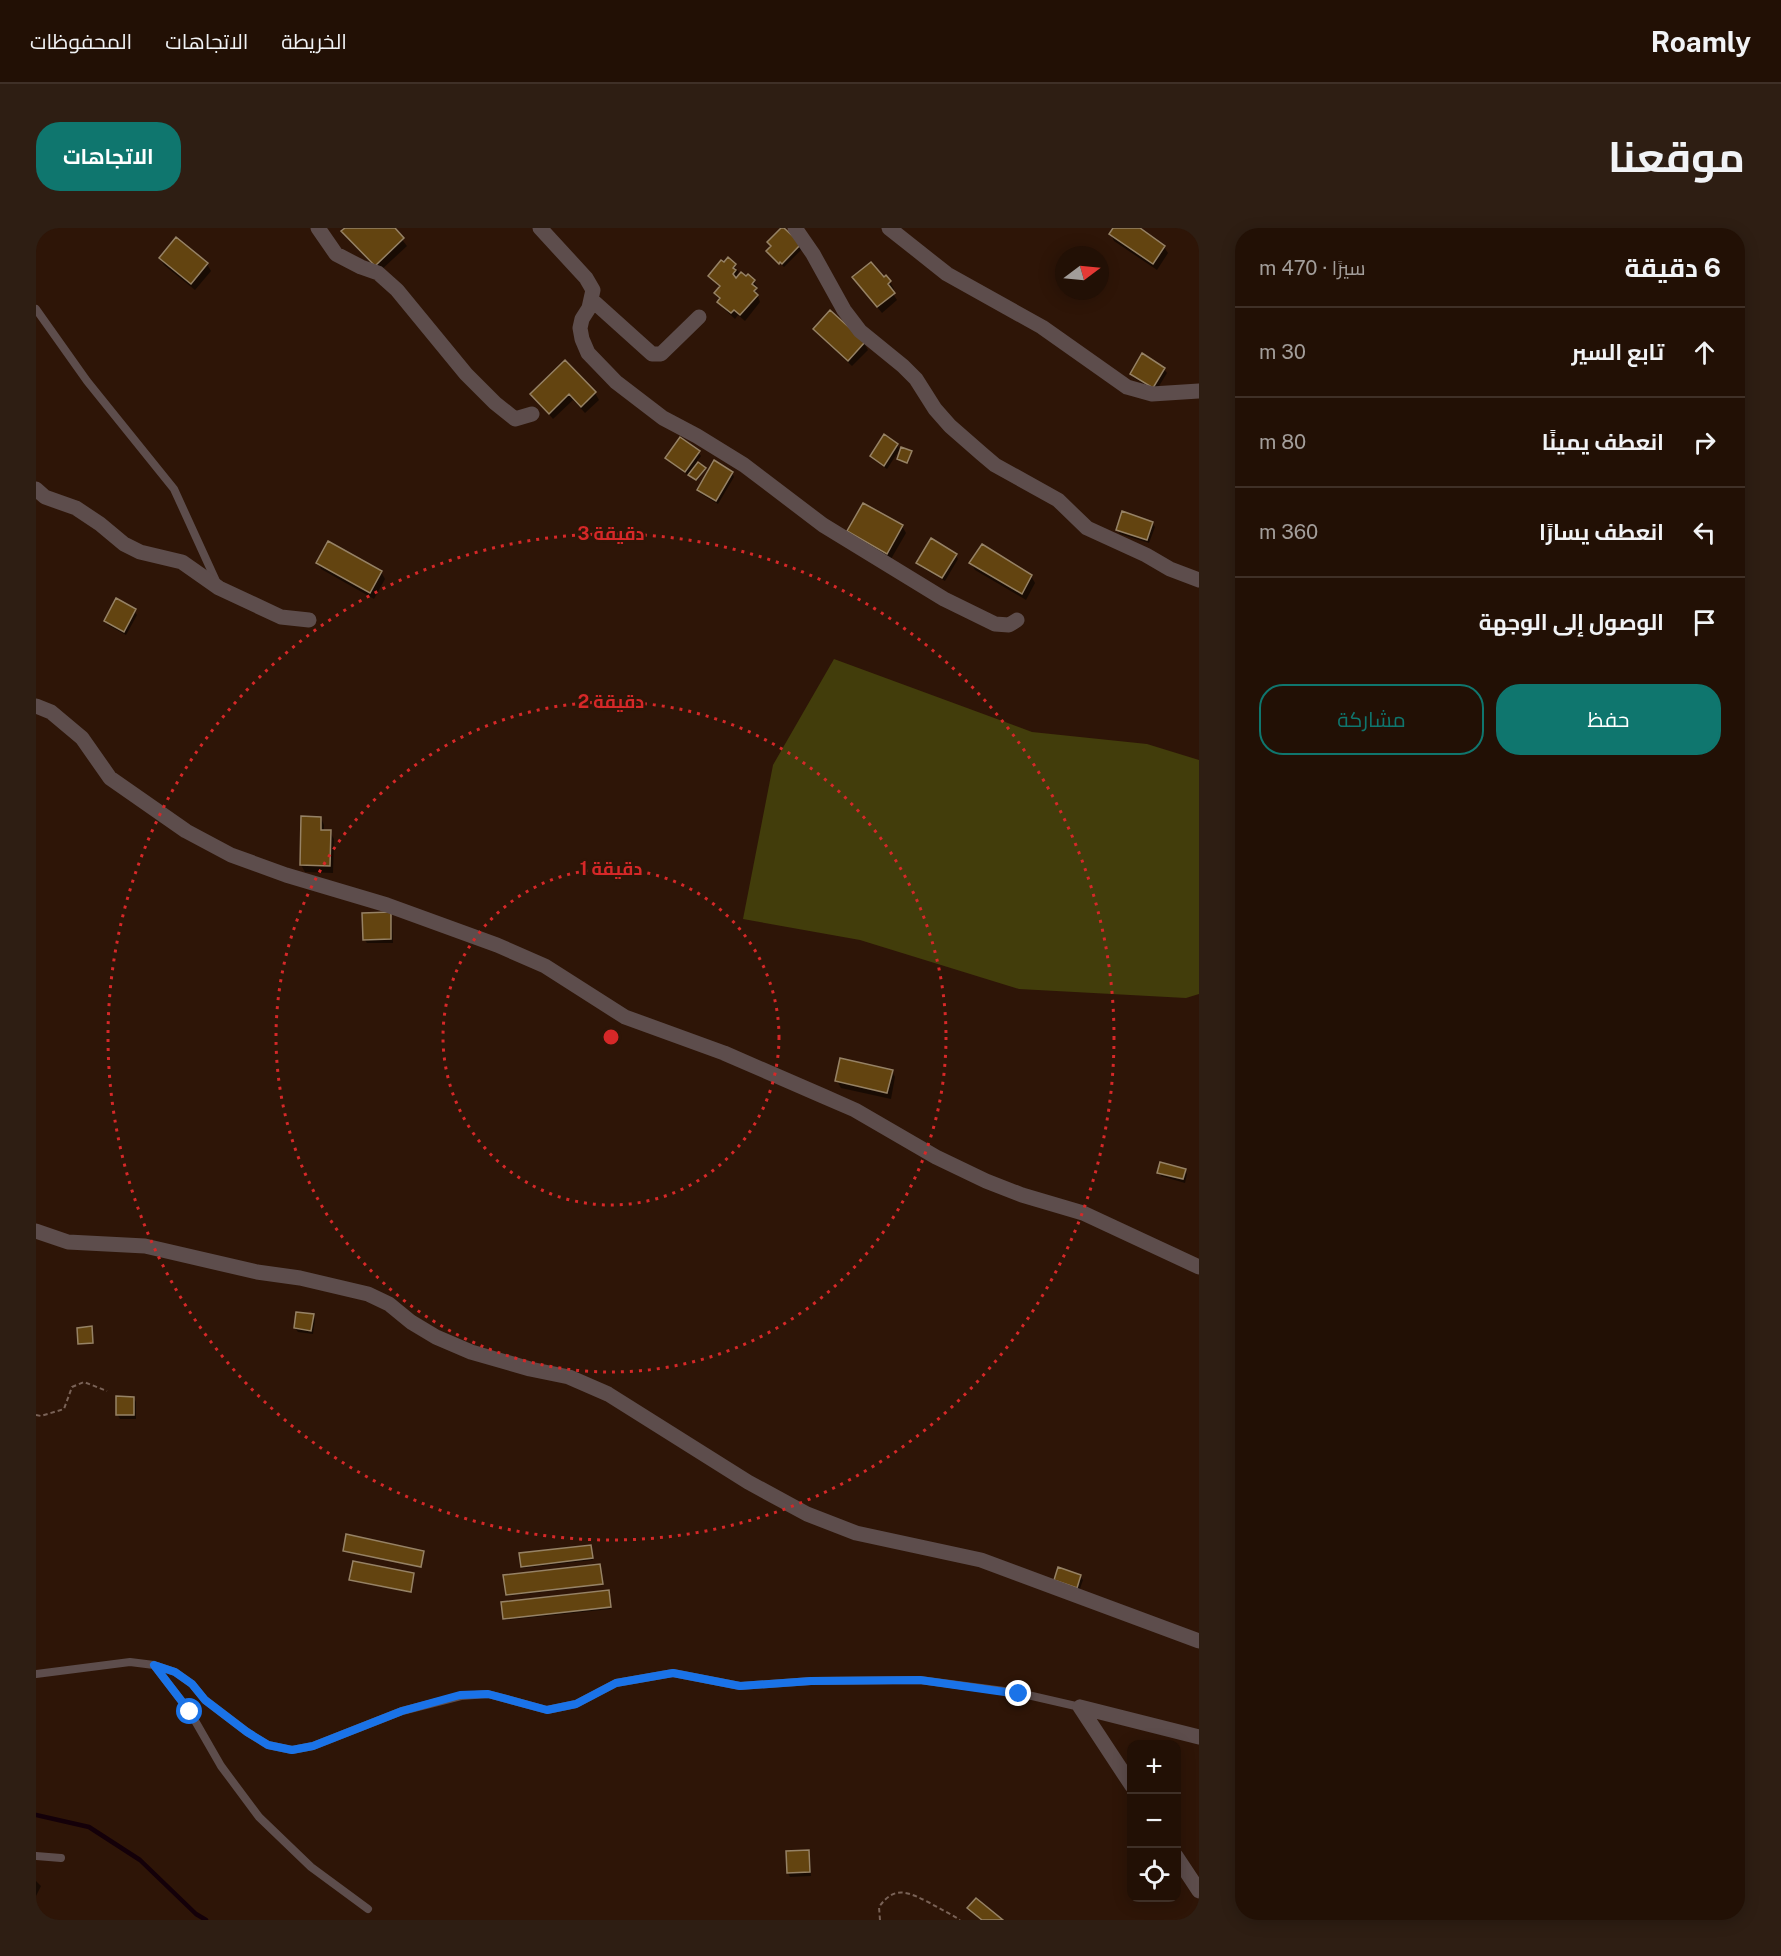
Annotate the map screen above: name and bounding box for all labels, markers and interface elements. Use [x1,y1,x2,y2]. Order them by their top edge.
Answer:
text: Roamly [1651,25,1751,58]
text: المحفوظات [30,29,132,54]
text: الاتجاهات [165,29,248,54]
text: الخريطة [281,29,347,54]
button: الاتجاهات [36,122,181,191]
text: موقعنا [1608,132,1745,181]
north arrow [1055,246,1109,300]
text: 6 دقيقة [1624,252,1721,283]
text: سيرًا · 470 m [1259,256,1366,280]
icon: ahead [1688,336,1721,369]
text: تابع السير [1572,339,1664,365]
text: 30 m [1259,340,1306,364]
icon: right [1688,426,1721,459]
text: انعطف يمينًا [1542,429,1664,455]
text: 80 m [1259,430,1306,454]
icon: left [1688,516,1721,549]
text: انعطف يسارًا [1539,519,1664,545]
text: 360 m [1259,520,1318,544]
text: 3 دقيقة [578,523,645,544]
icon: arrive [1688,606,1721,639]
text: الوصول إلى الوجهة [1479,609,1664,635]
button: مشاركة [1259,684,1484,755]
button: حفظ [1496,684,1721,755]
text: 2 دقيقة [578,691,644,712]
text: 1 دقيقة [580,858,642,879]
centre of rings [601,1027,621,1047]
route end [1005,1680,1031,1706]
route start [176,1698,202,1724]
map controls [1127,1740,1181,1902]
button: + [1127,1740,1181,1794]
button: − [1127,1794,1181,1848]
button: locate [1127,1848,1181,1902]

